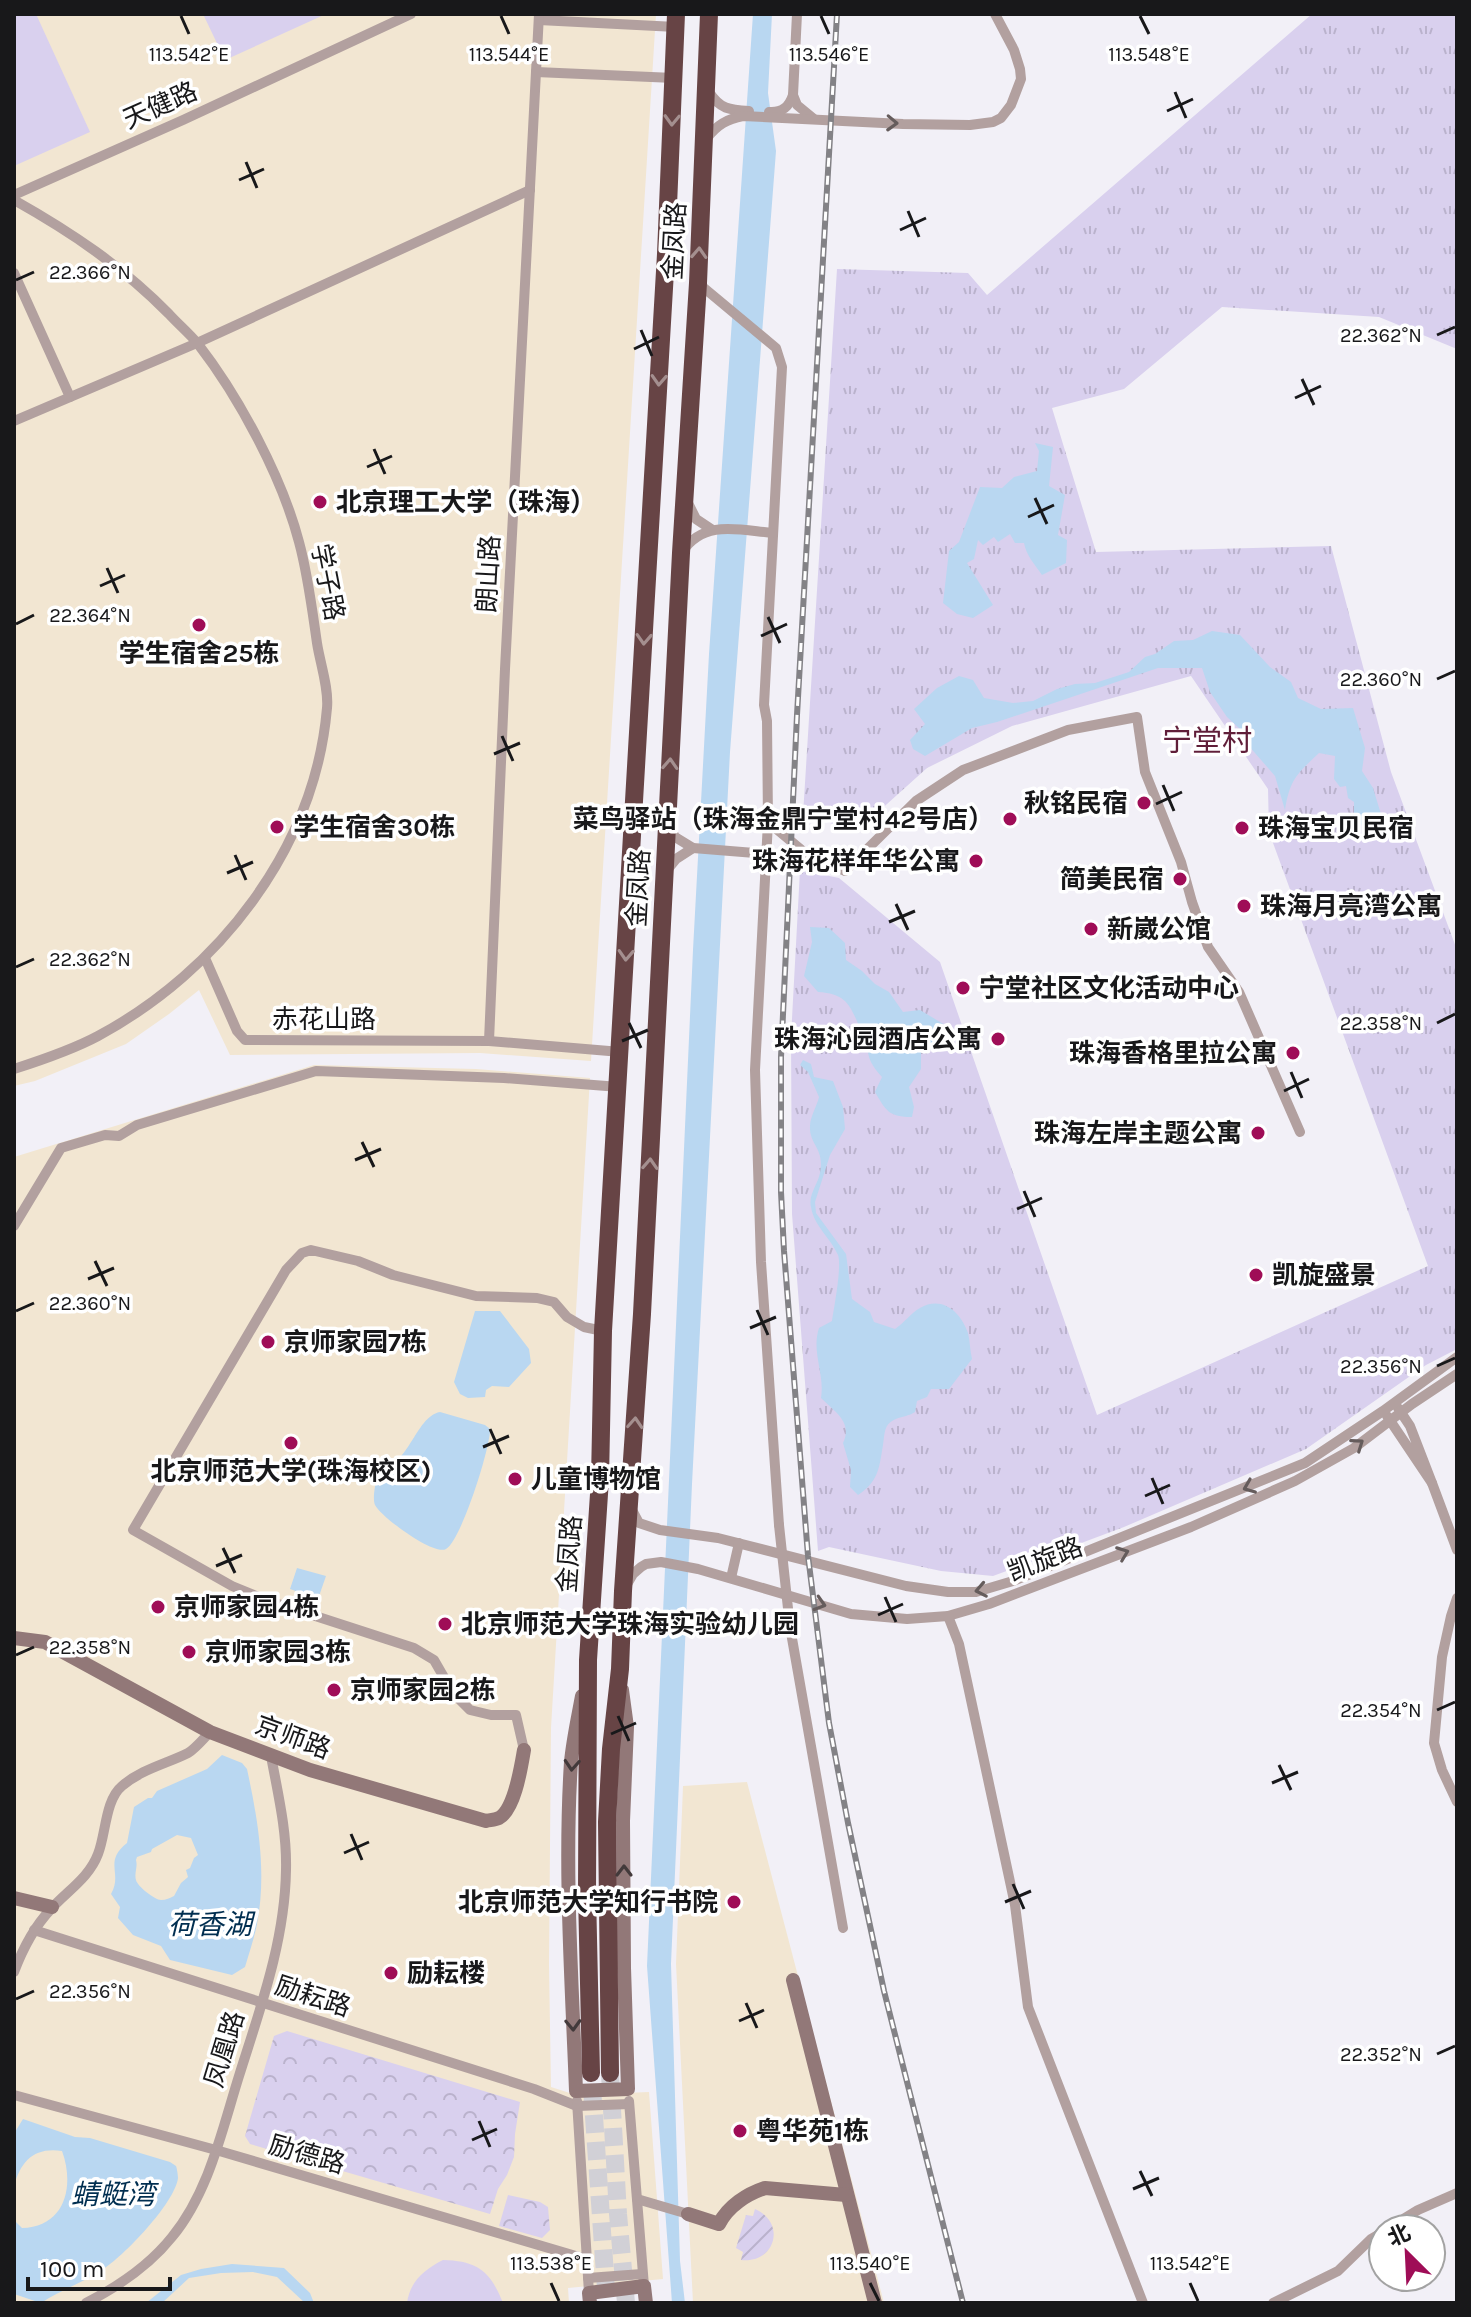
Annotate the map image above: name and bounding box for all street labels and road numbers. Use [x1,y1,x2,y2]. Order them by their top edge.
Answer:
street label: 天健路 [118,75,202,135]
street label: 金凤路 [657,201,692,281]
street label: 朗山路 [471,534,506,614]
street label: 学子路 [305,541,350,623]
street label: 金凤路 [621,848,656,928]
street label: 赤花山路 [272,1004,376,1035]
street label: 金凤路 [551,1514,588,1594]
street label: 凯旋路 [1003,1531,1087,1588]
street label: 京师路 [251,1710,335,1765]
street label: 励耘路 [271,1970,355,2023]
street label: 凤凰路 [198,2007,251,2091]
street label: 励德路 [265,2129,349,2180]

